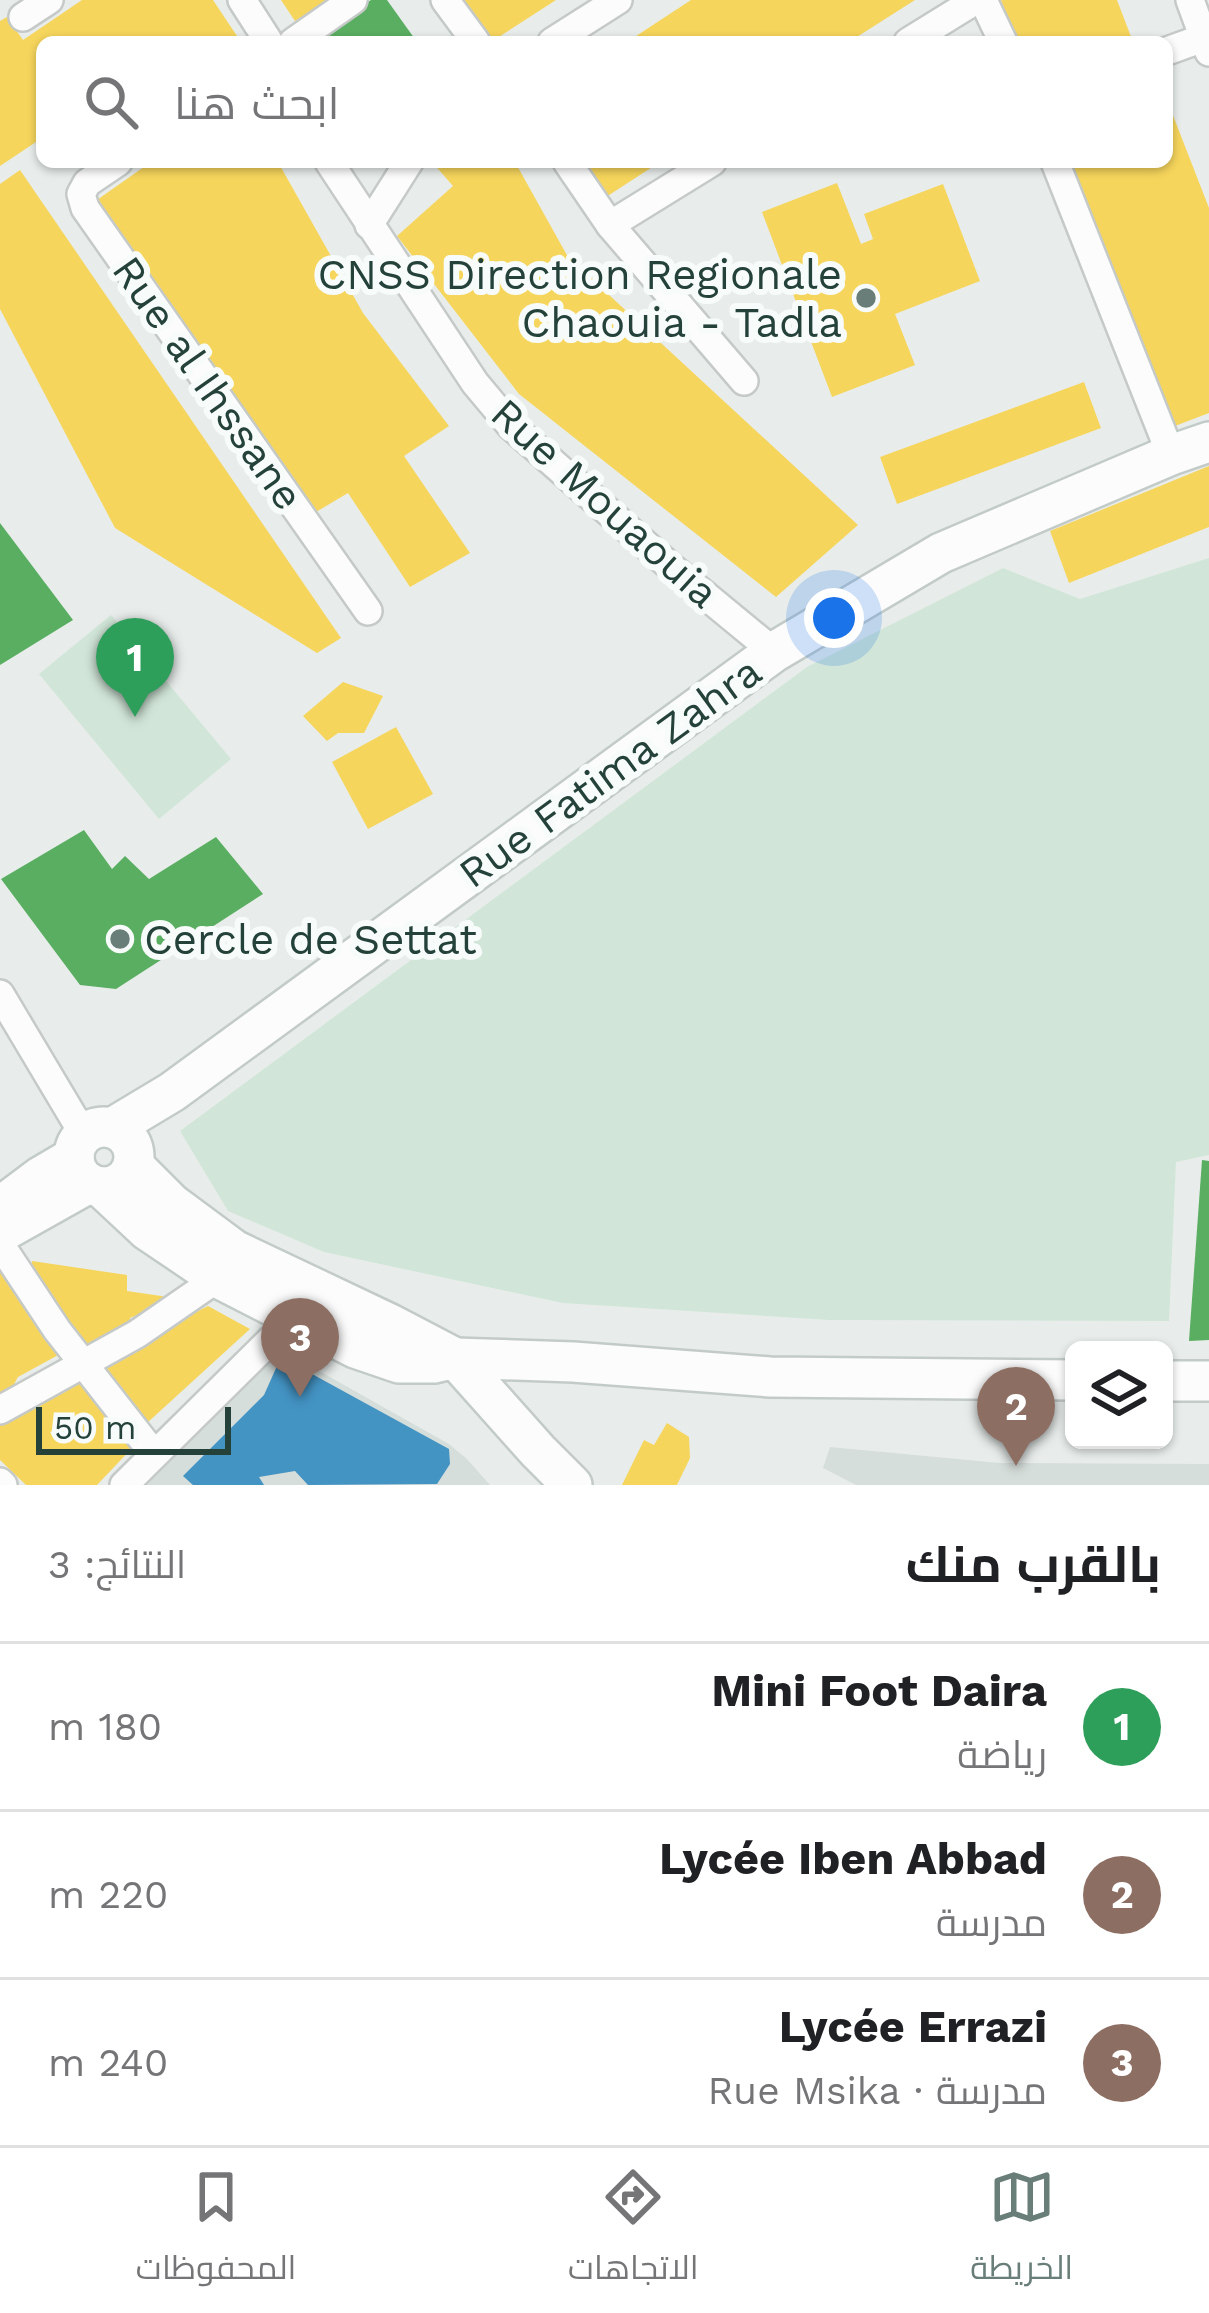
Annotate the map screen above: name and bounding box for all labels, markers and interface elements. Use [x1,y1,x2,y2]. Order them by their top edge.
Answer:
search box [36,36,1173,168]
icon: search [78,69,144,135]
text: ابحث هنا [174,77,340,130]
street label: Rue al Ihssane [102,247,314,519]
place label: CNSS Direction Regionale Chaouia - Tadla [317,250,842,347]
marker: CNSS Direction Regionale Chaouia - Tadla [853,285,879,311]
street label: Rue Mouaouia [481,388,729,618]
your location [804,588,864,648]
pin: 1 [96,618,174,717]
street label: Rue Fatima Zahra [450,646,770,898]
place label: Cercle de Settat [144,915,477,964]
marker: Cercle de Settat [107,926,133,952]
pin: 3 [261,1298,339,1397]
map controls [1065,1341,1173,1449]
button: layers [1065,1341,1173,1449]
pin: 2 [977,1367,1055,1466]
scale bar [36,1401,231,1454]
text: 50 m [54,1408,136,1447]
text: بالقرب منك [906,1535,1161,1594]
text: النتائج: 3 [48,1542,186,1587]
text: Mini Foot Daira [711,1664,1047,1717]
text: 180 m [48,1704,162,1749]
text: 1 [1114,1704,1130,1749]
text: رياضة [957,1732,1047,1777]
text: Lycée Iben Abbad [659,1832,1047,1885]
text: 220 m [48,1872,168,1917]
text: 2 [1110,1872,1134,1917]
text: مدرسة [936,1900,1047,1945]
text: Lycée Errazi [779,2000,1047,2053]
text: 240 m [48,2040,168,2085]
text: 3 [1110,2040,1134,2085]
text: مدرسة · Rue Msika [708,2068,1047,2113]
tab: المحفوظات [136,2164,296,2298]
tab: الاتجاهات [568,2164,699,2298]
tab: الخريطة [970,2164,1073,2298]

